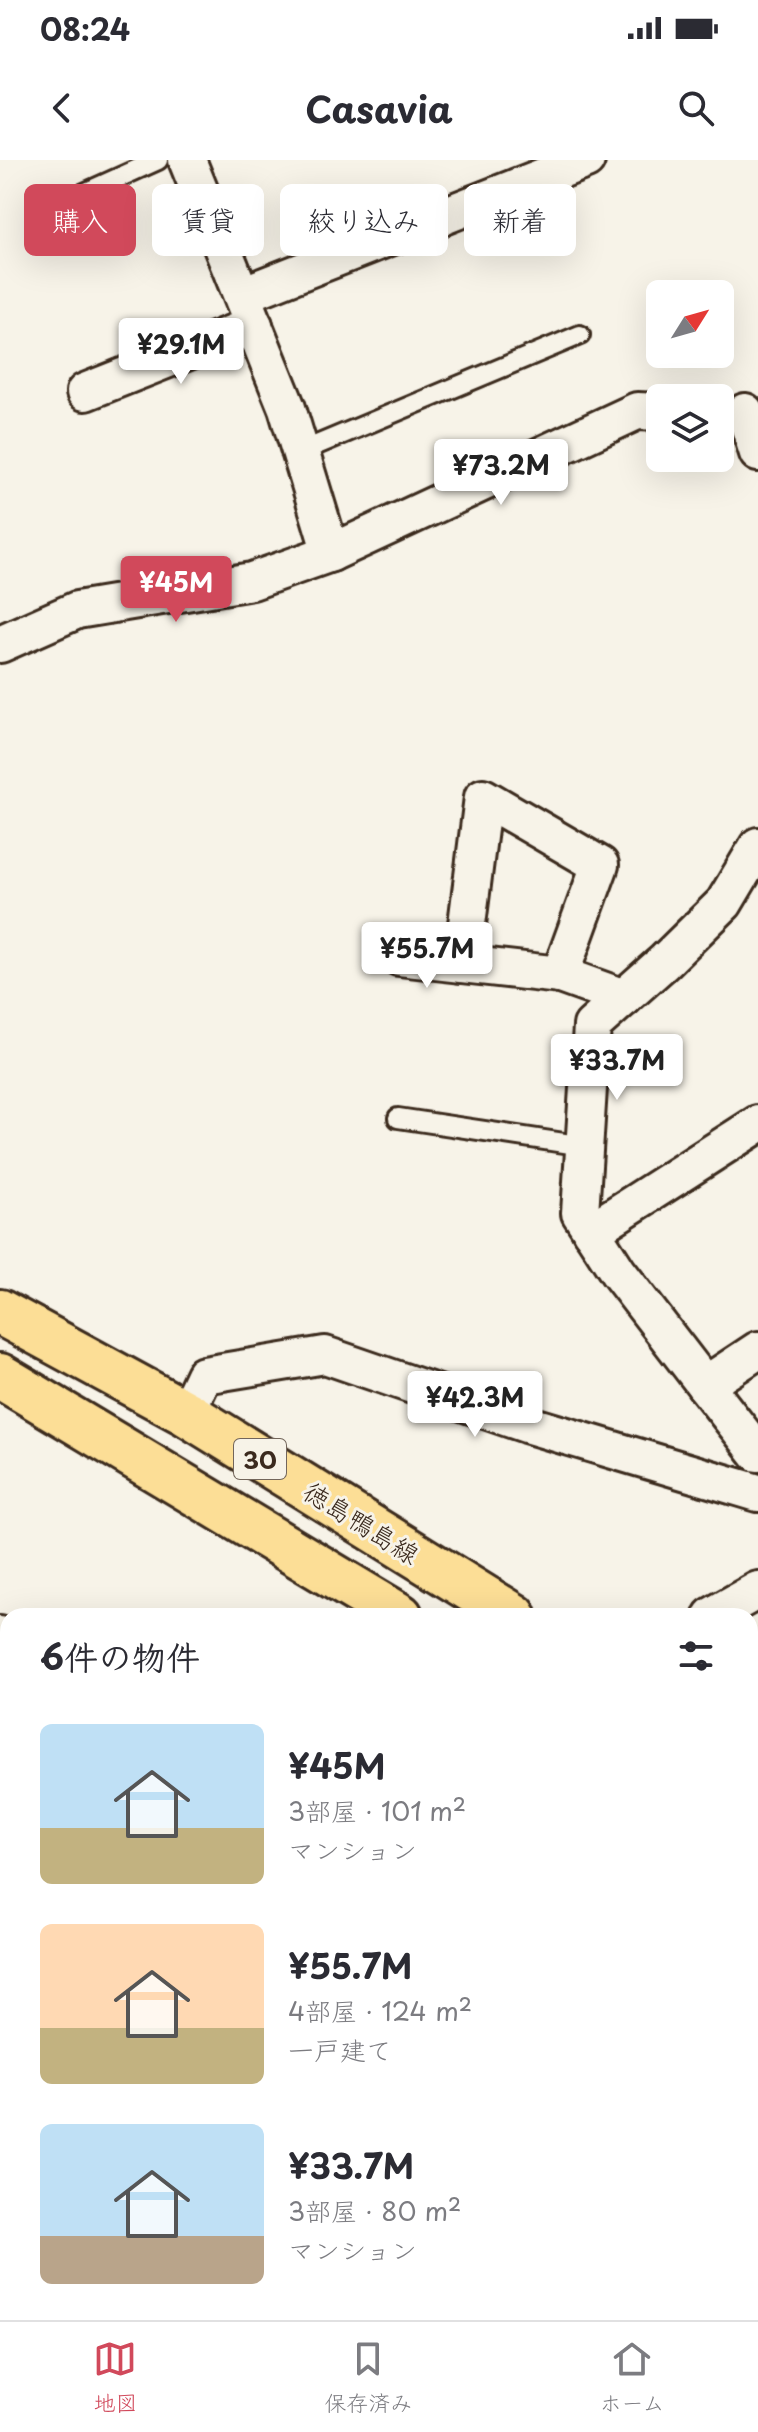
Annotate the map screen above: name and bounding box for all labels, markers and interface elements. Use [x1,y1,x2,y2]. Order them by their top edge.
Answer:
text: 08:24 [40,6,130,51]
text: Casavia [305,81,453,135]
icon: back [40,86,84,130]
icon: search [674,86,718,130]
chip: 購入 [24,184,136,256]
chip: 賃貸 [152,184,264,256]
chip: 絞り込み [280,184,448,256]
chip: 新着 [464,184,576,256]
north arrow [646,280,734,368]
map controls [646,280,734,472]
pin: ¥29.1M [116,318,246,386]
text: ¥29.1M [137,324,225,363]
button: layers [646,384,734,472]
pin: ¥73.2M [436,439,566,507]
text: ¥73.2M [452,445,550,484]
pin: ¥45M [129,556,223,624]
text: ¥45M [139,562,213,601]
pin: ¥55.7M [362,922,492,990]
text: ¥55.7M [379,928,475,967]
pin: ¥33.7M [552,1034,682,1102]
text: ¥33.7M [569,1040,665,1079]
pin: ¥42.3M [410,1371,540,1439]
text: ¥42.3M [425,1377,525,1416]
road number: 30 [234,1439,286,1479]
street label: 徳島鴨島線 [297,1471,427,1573]
text: 6件の物件 [40,1630,200,1682]
icon: filters [674,1634,718,1678]
text: ¥45M [288,1739,386,1791]
icon: home [104,1756,200,1852]
text: 3部屋 · 101 m² [288,1791,466,1830]
text: マンション [288,1830,417,1869]
text: ¥55.7M [288,1939,412,1991]
icon: home [104,1956,200,2052]
text: 4部屋 · 124 m² [288,1991,472,2030]
text: 一戸建て [288,2030,392,2069]
text: ¥33.7M [288,2139,414,2191]
icon: home [104,2156,200,2252]
text: 3部屋 · 80 m² [288,2191,461,2230]
text: マンション [288,2230,417,2269]
tab: 地図 [93,2337,137,2418]
tab: 保存済み [324,2337,412,2418]
tab: ホーム [599,2337,665,2418]

